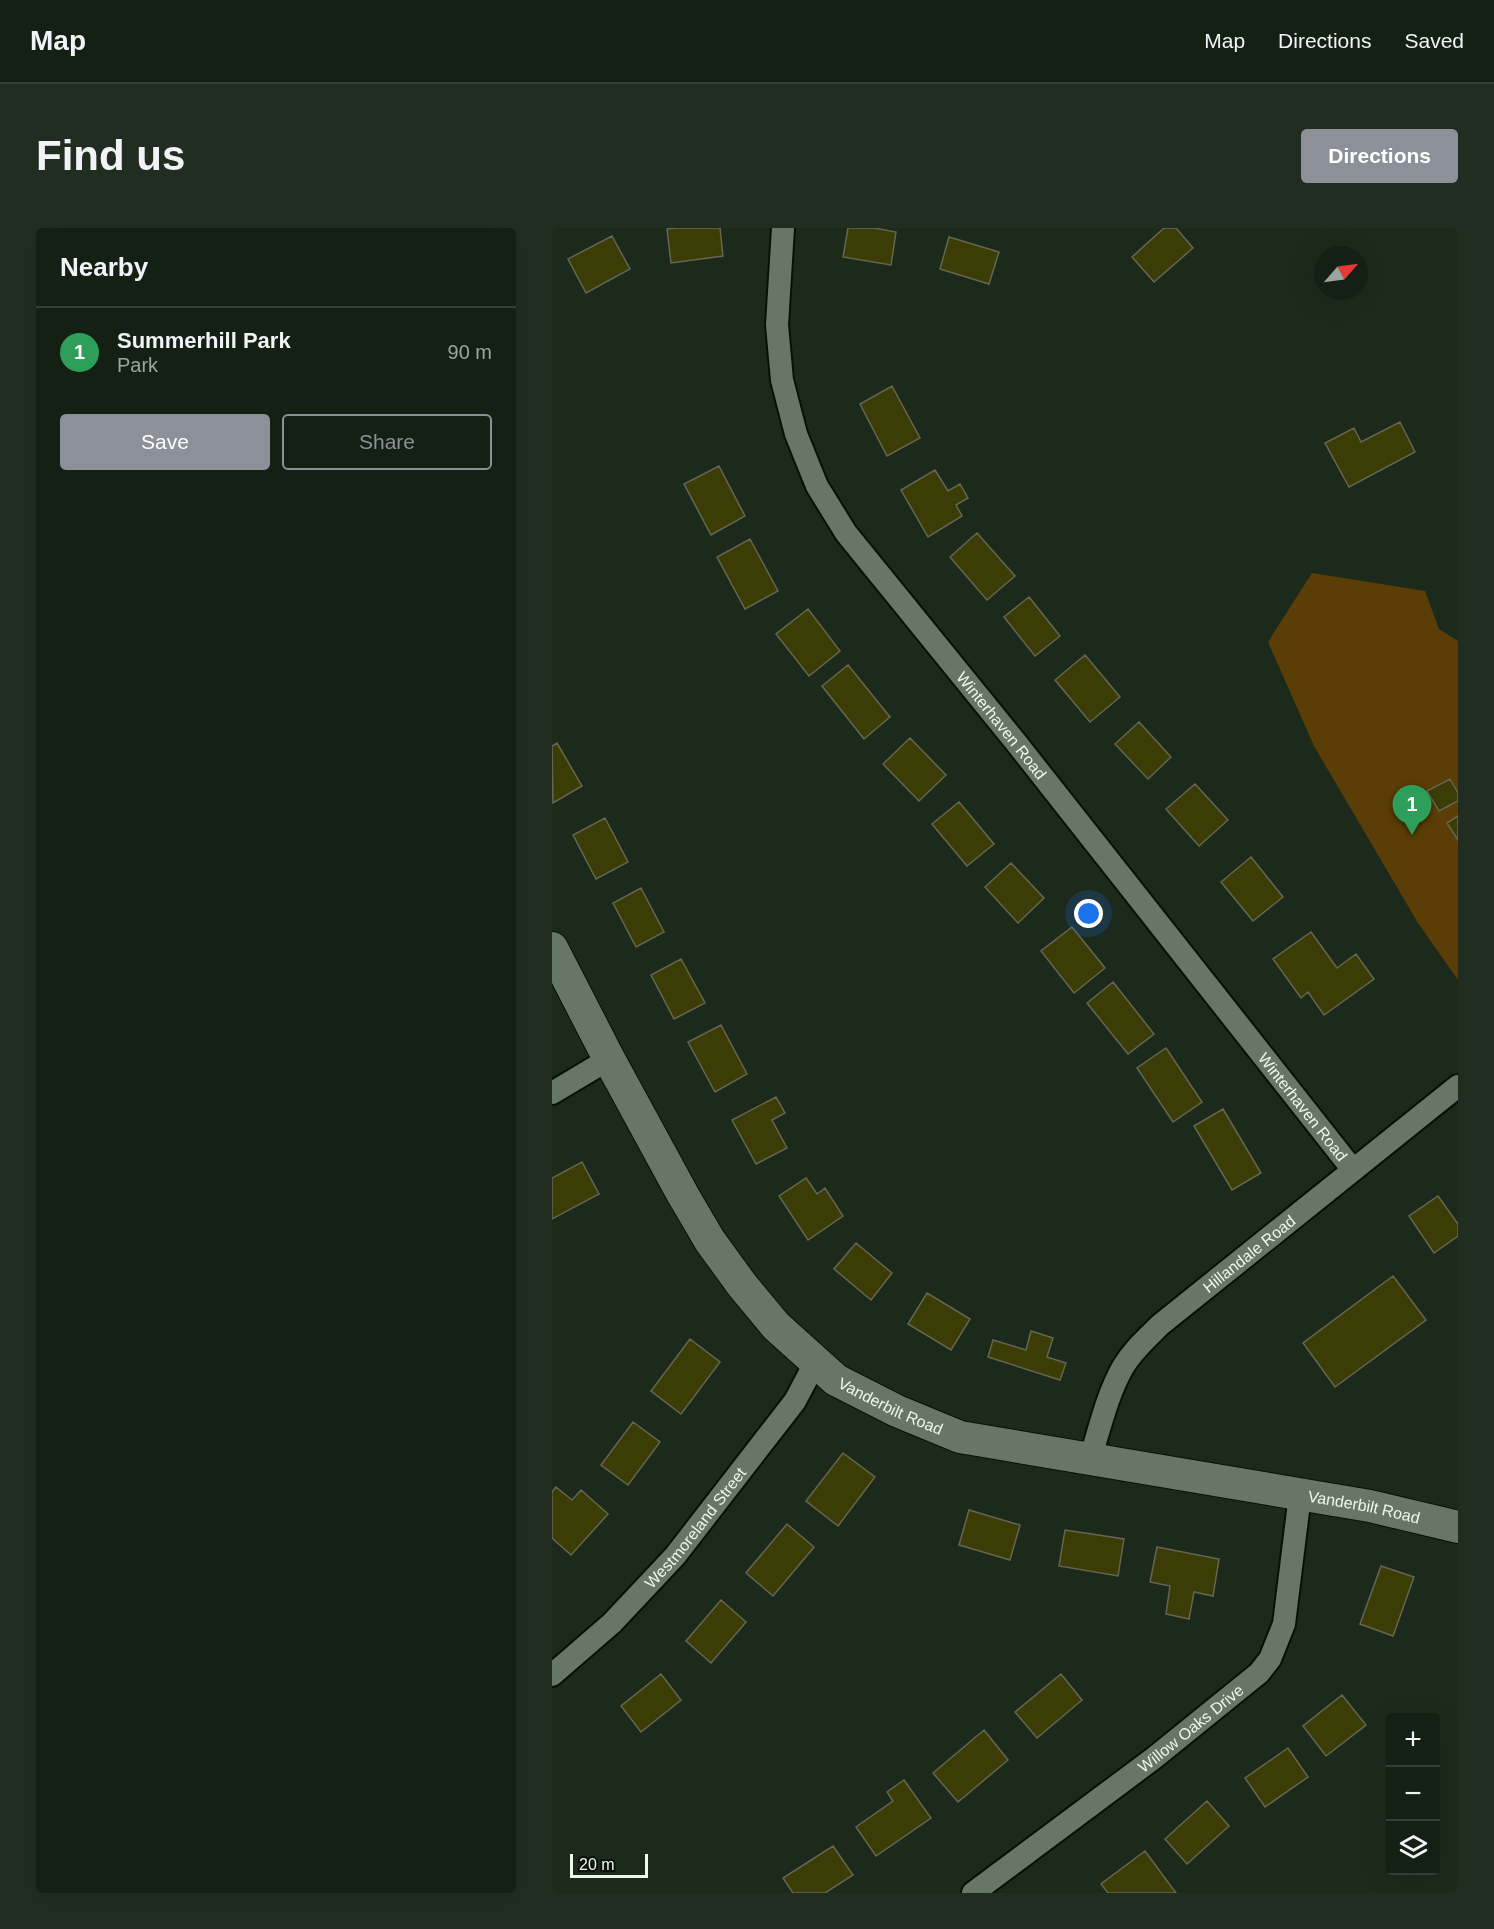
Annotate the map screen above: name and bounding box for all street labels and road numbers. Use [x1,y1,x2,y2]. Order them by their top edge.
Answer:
street label: Winterhaven Road [954,668,1050,782]
street label: Winterhaven Road [1255,1049,1351,1164]
street label: Hillandale Road [1199,1212,1298,1296]
street label: Vanderbilt Road [836,1374,946,1438]
street label: Westmoreland Street [641,1464,749,1591]
street label: Vanderbilt Road [1307,1487,1422,1526]
street label: Willow Oaks Drive [1135,1681,1247,1775]

